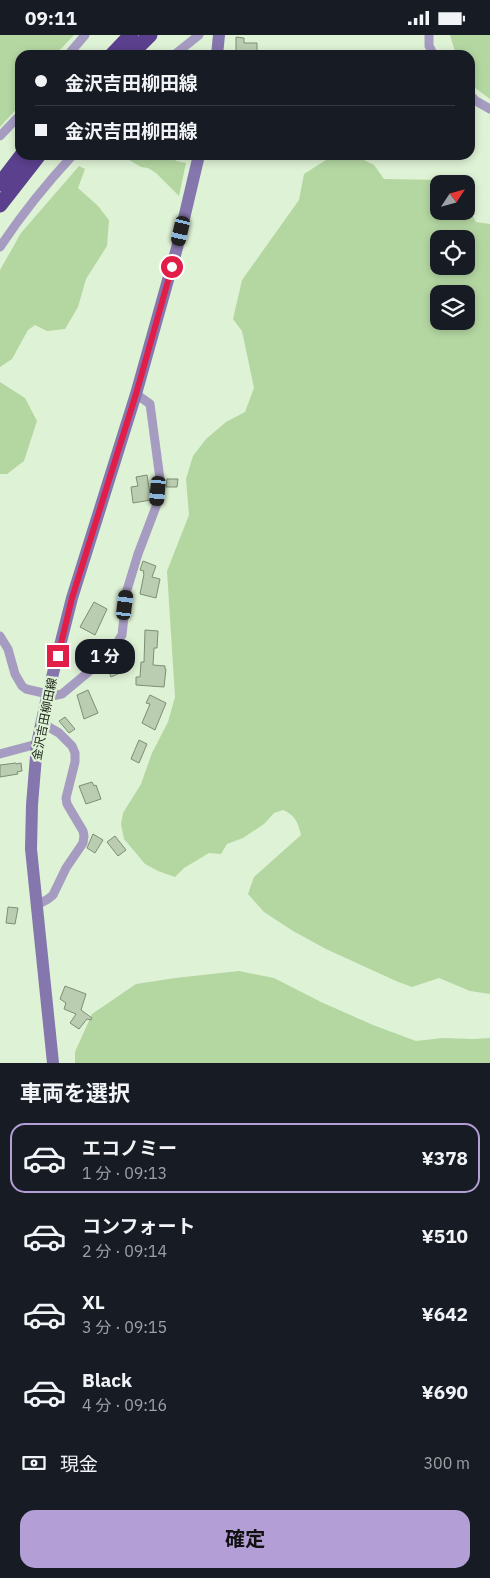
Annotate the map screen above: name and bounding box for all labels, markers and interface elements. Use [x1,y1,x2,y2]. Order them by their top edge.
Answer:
text: 09:11 [25,6,77,30]
text: 金沢吉田柳田線 [65,71,198,95]
text: 金沢吉田柳田線 [65,119,198,143]
north arrow [430,175,475,220]
map controls [430,175,475,330]
car [170,215,191,247]
button: locate [430,230,475,275]
route start [161,256,183,278]
button: layers [430,285,475,330]
car [149,475,166,507]
car [115,589,134,621]
callout: 1 分 [76,639,136,673]
route end [47,645,69,667]
text: 1 分 [90,646,120,666]
street label: 金沢吉田柳田線 [29,676,59,762]
text: 車両を選択 [20,1078,130,1107]
icon: car [22,1136,67,1181]
text: エコノミー [82,1136,177,1160]
text: ¥378 [421,1146,468,1170]
text: 1 分 · 09:13 [82,1163,167,1183]
icon: car [22,1214,67,1259]
text: コンフォート [82,1214,195,1238]
text: ¥510 [421,1224,468,1248]
text: 2 分 · 09:14 [82,1241,167,1261]
text: XL [82,1290,105,1314]
icon: car [22,1292,67,1337]
text: ¥642 [421,1302,468,1326]
text: 3 分 · 09:15 [82,1317,167,1337]
text: Black [82,1368,132,1392]
icon: car [22,1370,67,1415]
text: ¥690 [421,1380,468,1404]
text: 4 分 · 09:16 [82,1395,167,1415]
icon: cash [20,1449,48,1477]
text: 現金 [60,1452,98,1476]
text: 300 m [423,1453,470,1473]
button: 確定 [20,1510,470,1568]

